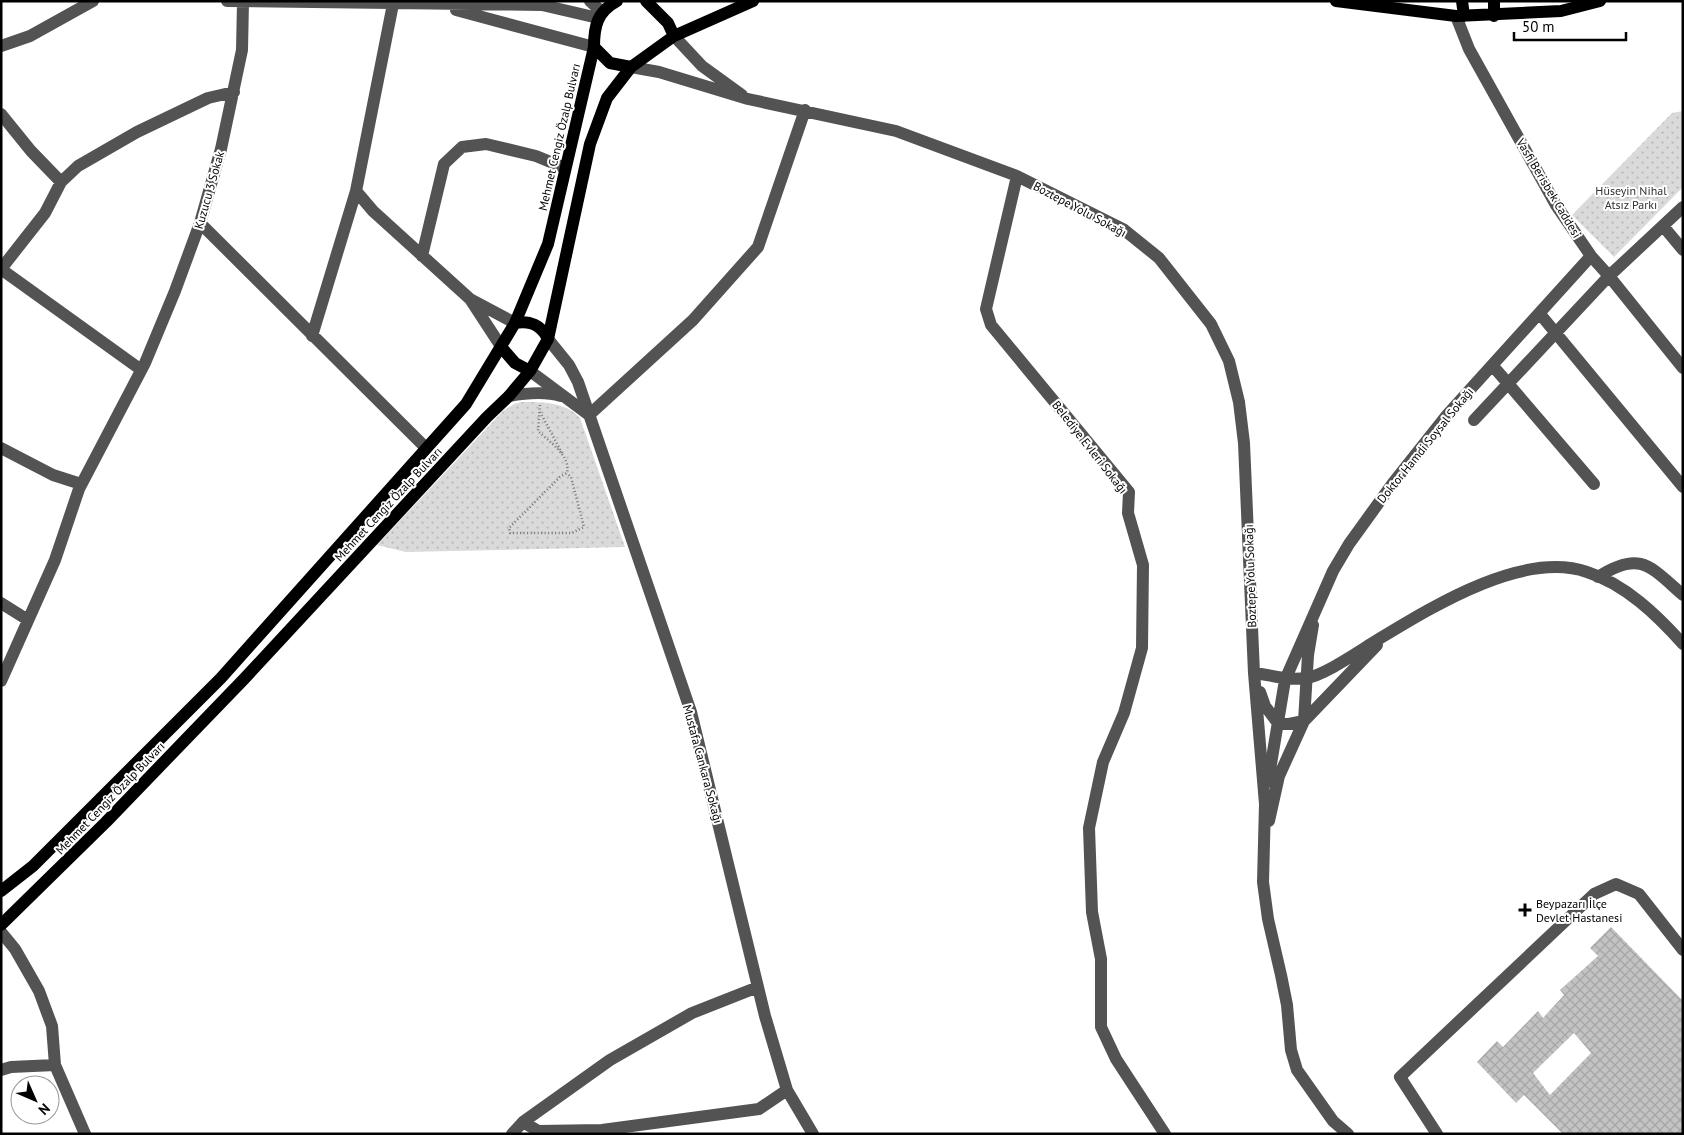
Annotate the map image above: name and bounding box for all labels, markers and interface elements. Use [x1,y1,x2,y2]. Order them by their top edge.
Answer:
scale bar [1514,10,1626,42]
text: 50 m [1522,17,1555,36]
street label: Mehmet Cengiz Özalp Bulvarı [535,62,583,212]
street label: Vasfi Berisbek Caddesi [1513,135,1585,240]
street label: Kuzucu 3 Sokak [191,149,227,231]
street label: Boztepe Yolu Sokağı [1031,178,1129,240]
park label: Hüseyin Nihal Atsız Parkı [1595,183,1667,212]
street label: Doktor Hamdi Soysal Sokağı [1374,384,1476,506]
street label: Belediye Evleri Sokağı [1049,398,1131,496]
street label: Mehmet Cengiz Özalp Bulvarı [331,444,445,564]
street label: Boztepe Yolu Sokağı [1241,524,1259,628]
street label: Mustafa Cankara Sokağı [680,703,726,825]
street label: Mehmet Cengiz Özalp Bulvarı [52,739,168,857]
place label: Beypazarı İlçe Devlet Hastanesi [1536,896,1622,925]
marker: Beypazarı İlçe Devlet Hastanesi [1518,903,1532,917]
north arrow [10,1075,60,1125]
text: N [35,1100,54,1119]

